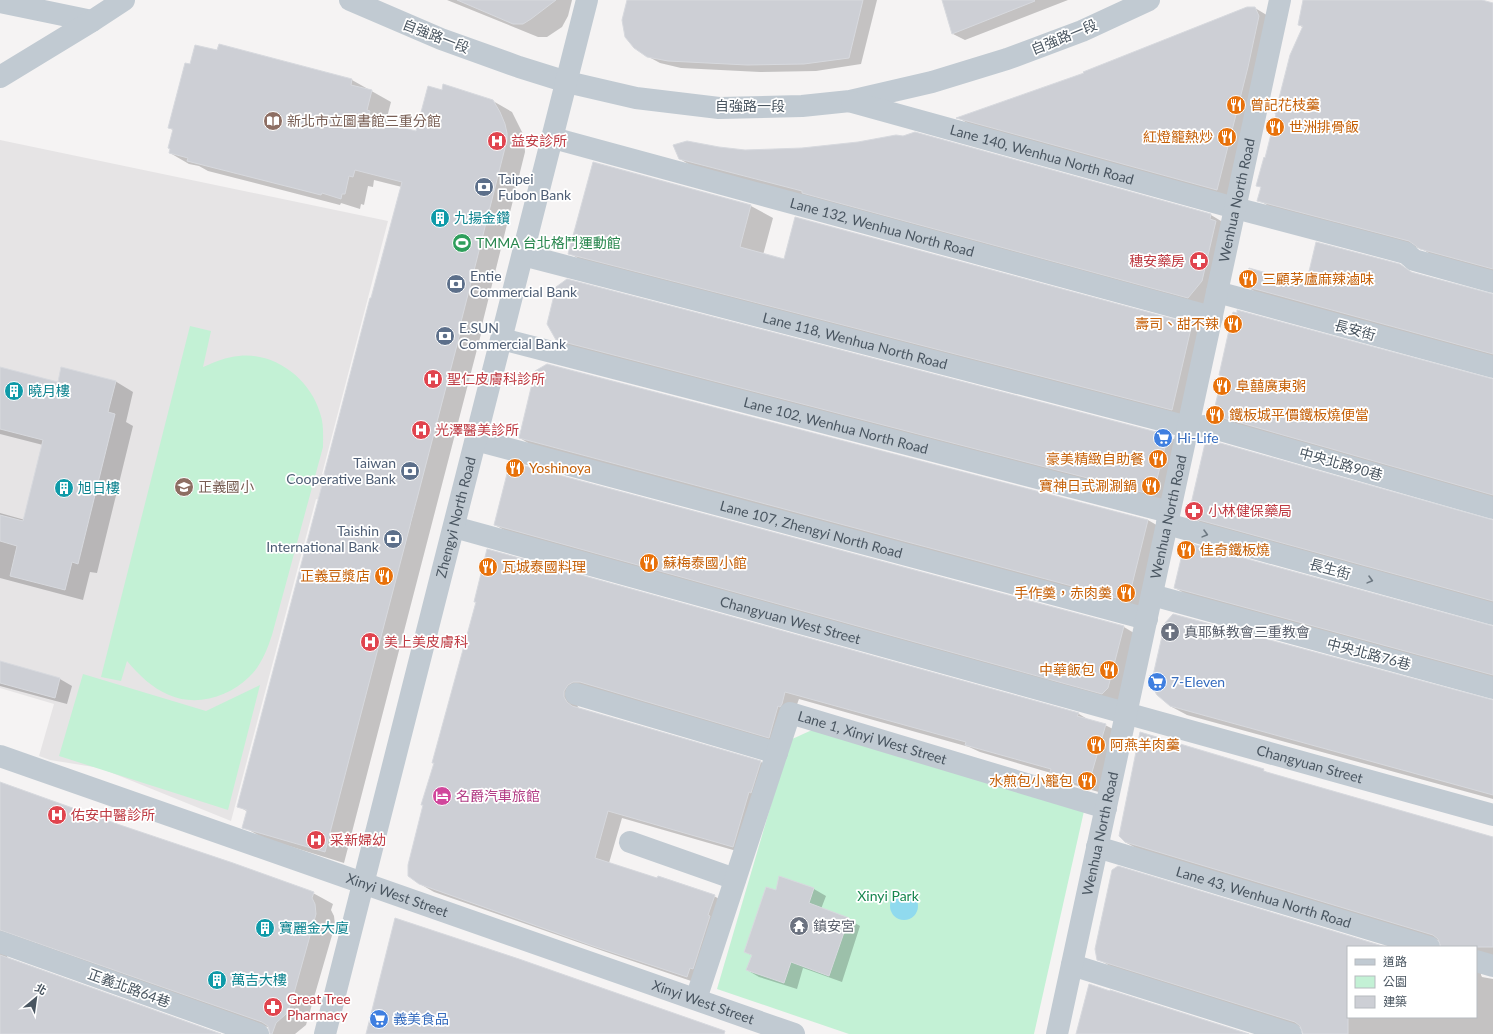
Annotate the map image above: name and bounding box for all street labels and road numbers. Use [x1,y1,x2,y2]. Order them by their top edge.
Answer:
street label: 自強路一段 [400,15,472,56]
street label: 自強路一段 [1028,16,1099,58]
street label: 自強路一段 [715,97,785,114]
street label: Lane 140, Wenhua North Road [948,121,1136,188]
street label: Wenhua North Road [1215,137,1258,264]
street label: Lane 132, Wenhua North Road [788,194,976,260]
street label: Lane 118, Wenhua North Road [761,308,949,372]
street label: 長安街 [1333,316,1378,343]
street label: Lane 102, Wenhua North Road [742,393,930,457]
street label: 中央北路90巷 [1297,443,1385,484]
street label: Wenhua North Road [1146,453,1190,580]
street label: Zhengyi North Road [432,455,479,579]
street label: Lane 107, Zhengyi North Road [718,497,904,561]
street label: 長生街 [1308,555,1353,582]
street label: Changyuan West Street [718,592,863,647]
street label: 中央北路76巷 [1325,634,1413,673]
street label: Lane 1, Xinyi West Street [796,707,949,768]
street label: Changyuan Street [1255,741,1365,787]
street label: Wenhua North Road [1078,770,1121,897]
street label: Lane 43, Wenhua North Road [1174,862,1353,931]
street label: Xinyi West Street [344,869,451,920]
street label: 正義北路64巷 [86,965,173,1010]
street label: Xinyi West Street [650,976,757,1027]

